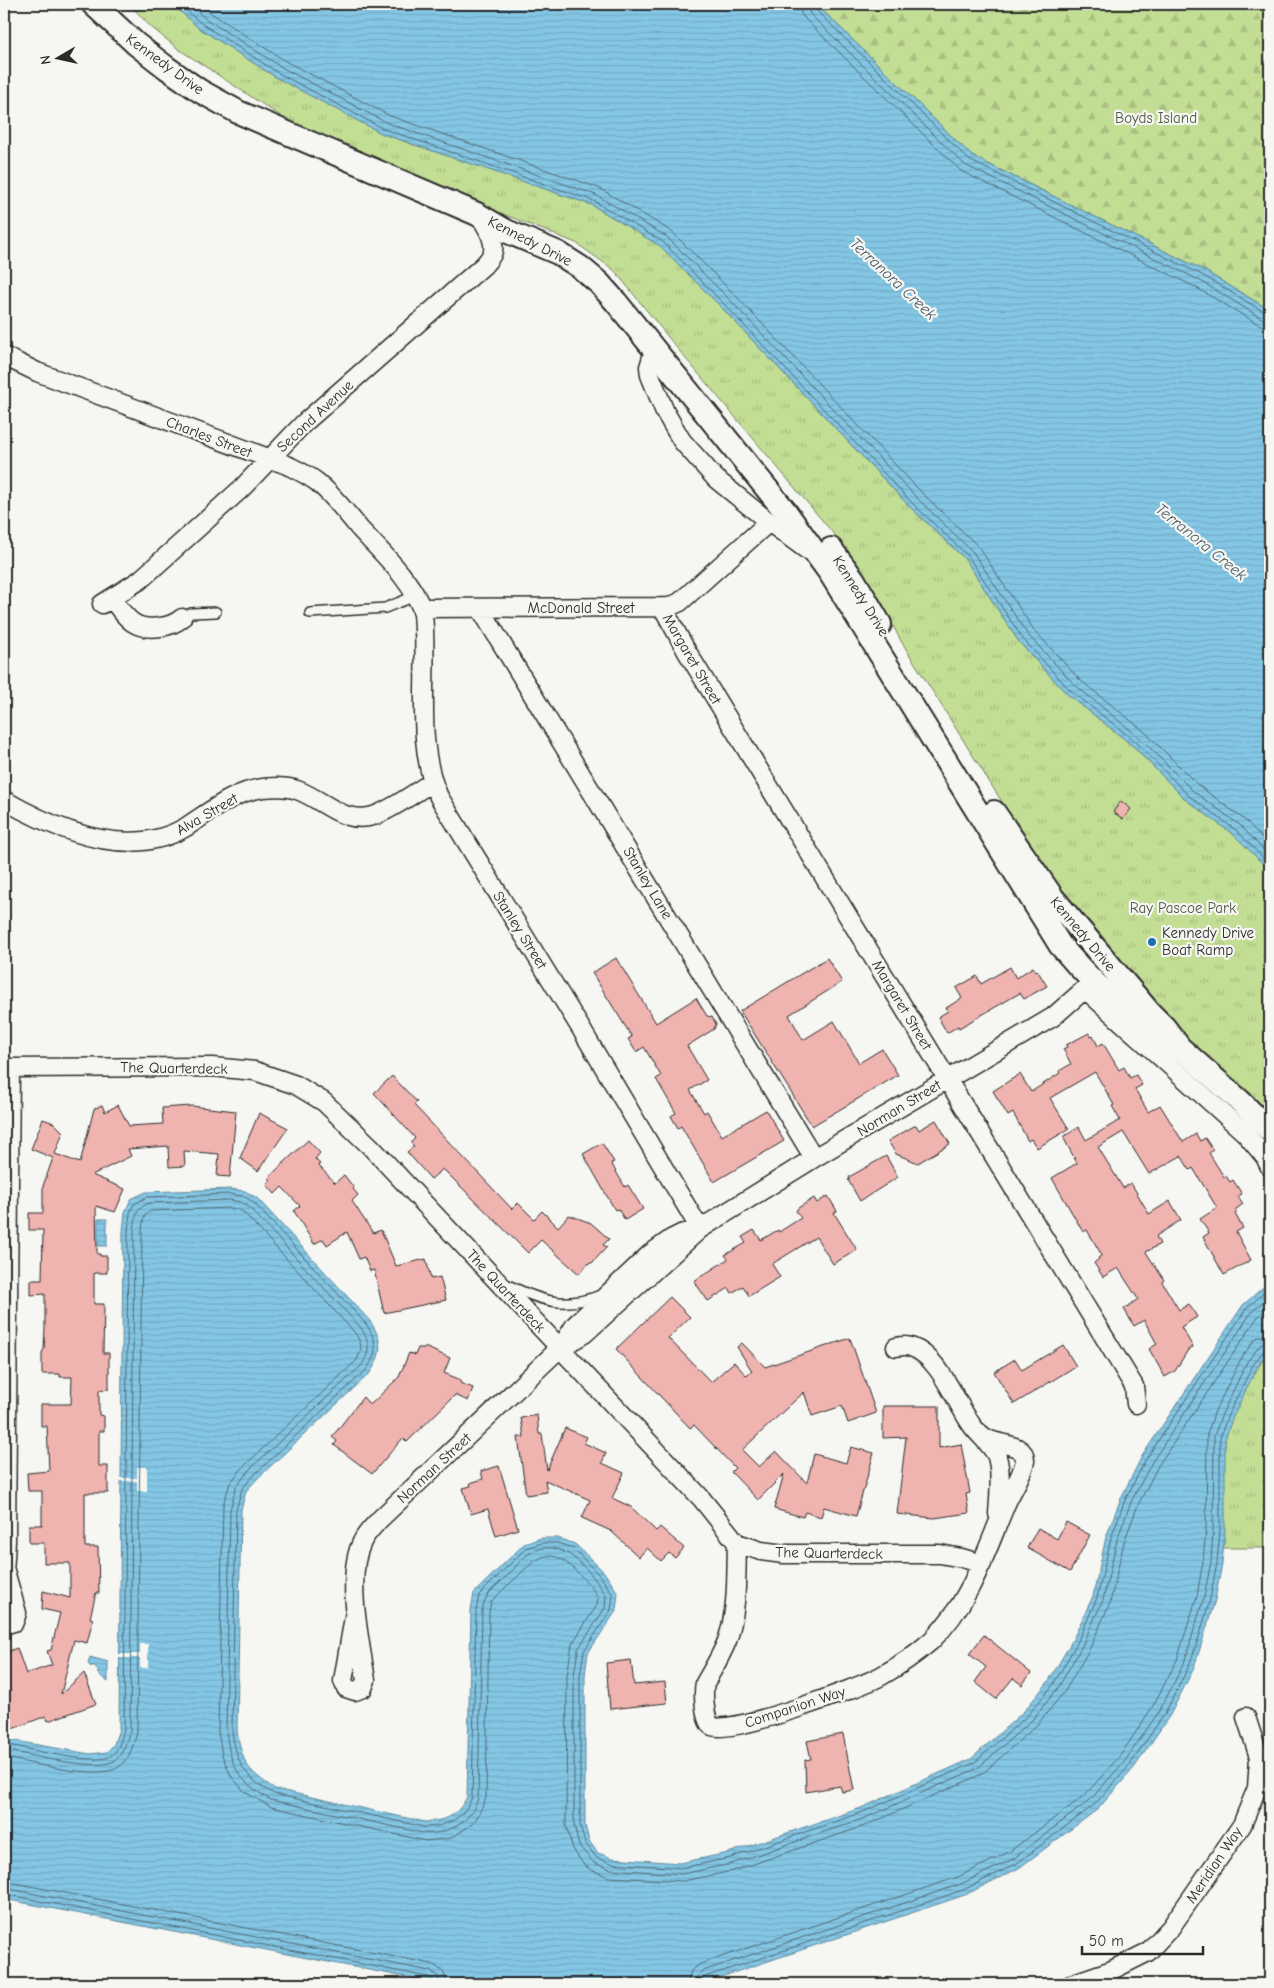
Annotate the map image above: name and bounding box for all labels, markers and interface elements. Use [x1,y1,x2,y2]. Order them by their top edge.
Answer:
street label: Kennedy Drive [123,30,208,99]
north arrow [32,32,82,82]
text: N [37,54,55,66]
park label: Boyds Island [1115,109,1197,127]
street label: Kennedy Drive [485,212,575,270]
water label: Terranora Creek [846,234,940,324]
street label: Second Avenue [273,376,357,456]
street label: Charles Street [164,412,255,462]
water label: Terranora Creek [1152,500,1250,584]
street label: Kennedy Drive [829,552,893,640]
street label: McDonald Street [527,599,635,617]
street label: Margaret Street [659,611,726,708]
street label: Alva Street [173,789,242,839]
street label: Stanley Lane [619,843,677,923]
street label: Stanley Street [489,888,551,973]
street label: Kennedy Drive [1047,893,1120,975]
park label: Ray Pascoe Park [1130,899,1237,917]
place label: Kennedy Drive Boat Ramp [1162,924,1254,959]
marker: Kennedy Drive Boat Ramp [1146,936,1158,948]
street label: Margaret Street [868,957,936,1054]
street label: The Quarterdeck [120,1058,228,1078]
street label: Norman Street [854,1076,945,1140]
street label: The Quarterdeck [463,1246,550,1337]
street label: Norman Street [393,1429,475,1507]
street label: The Quarterdeck [775,1543,883,1563]
street label: Companion Way [742,1682,848,1732]
street label: Meridian Way [1182,1823,1246,1907]
scale bar [1082,1923,1203,1955]
text: 50 m [1089,1932,1124,1950]

